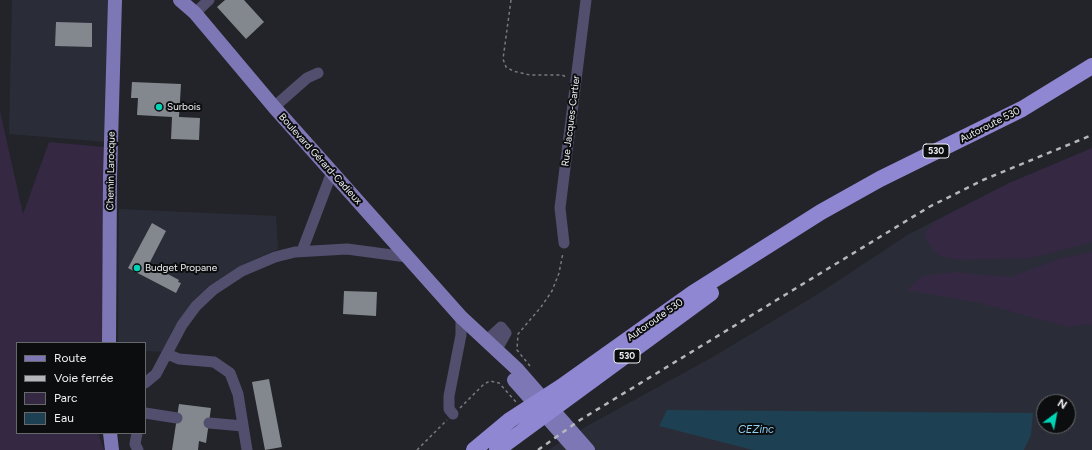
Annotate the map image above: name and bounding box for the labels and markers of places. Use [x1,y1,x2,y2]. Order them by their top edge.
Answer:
place label: Surbois [167,101,201,113]
marker: Surbois [154,102,164,112]
place label: Budget Propane [145,262,217,274]
marker: Budget Propane [132,263,142,273]

